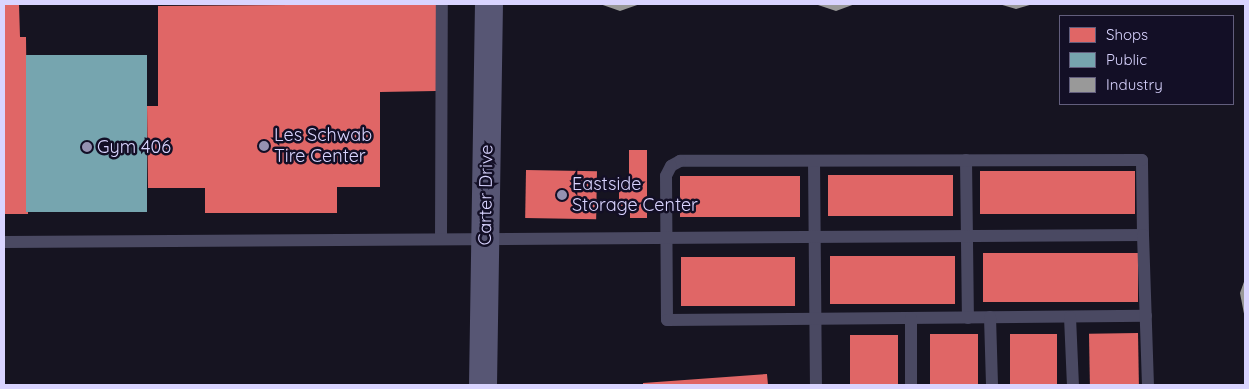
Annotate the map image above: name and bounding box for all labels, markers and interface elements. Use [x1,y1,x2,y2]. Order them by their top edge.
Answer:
legend [1059,15,1234,105]
text: Shops [1106,25,1148,44]
text: Public [1106,50,1147,69]
text: Industry [1106,75,1163,94]
place label: Les Schwab Tire Center [274,125,372,168]
place label: Gym 406 [97,136,171,158]
marker: Les Schwab Tire Center [258,140,270,152]
marker: Gym 406 [81,141,93,153]
street label: Carter Drive [474,144,498,246]
place label: Eastside Storage Center [572,174,698,216]
marker: Eastside Storage Center [556,189,568,201]

